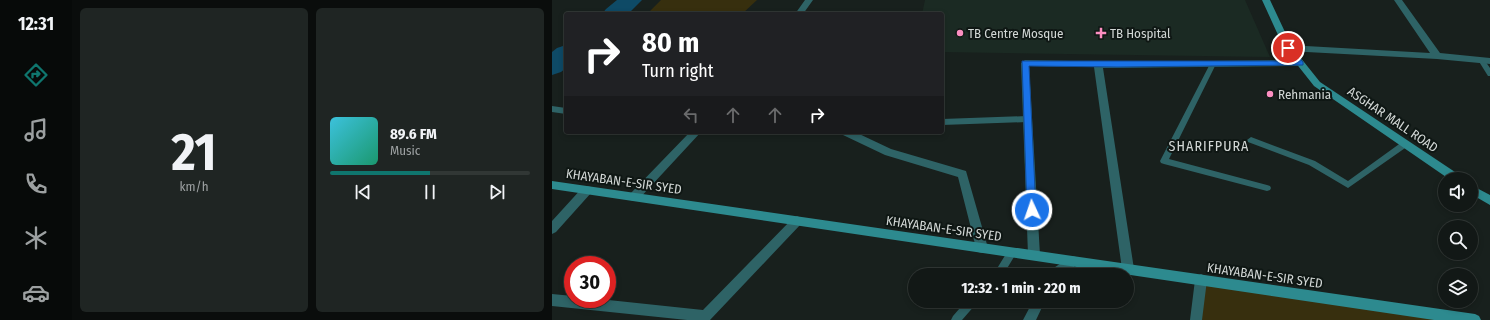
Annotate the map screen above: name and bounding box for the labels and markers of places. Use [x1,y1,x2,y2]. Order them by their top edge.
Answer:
place label: TB Centre Mosque [968,26,1064,41]
place label: TB Hospital [1110,26,1171,41]
marker: TB Hospital [1095,27,1107,39]
marker: TB Centre Mosque [955,28,965,38]
pin [1271,31,1305,65]
place label: Rehmania [1278,87,1331,102]
marker: Rehmania [1265,89,1275,99]

